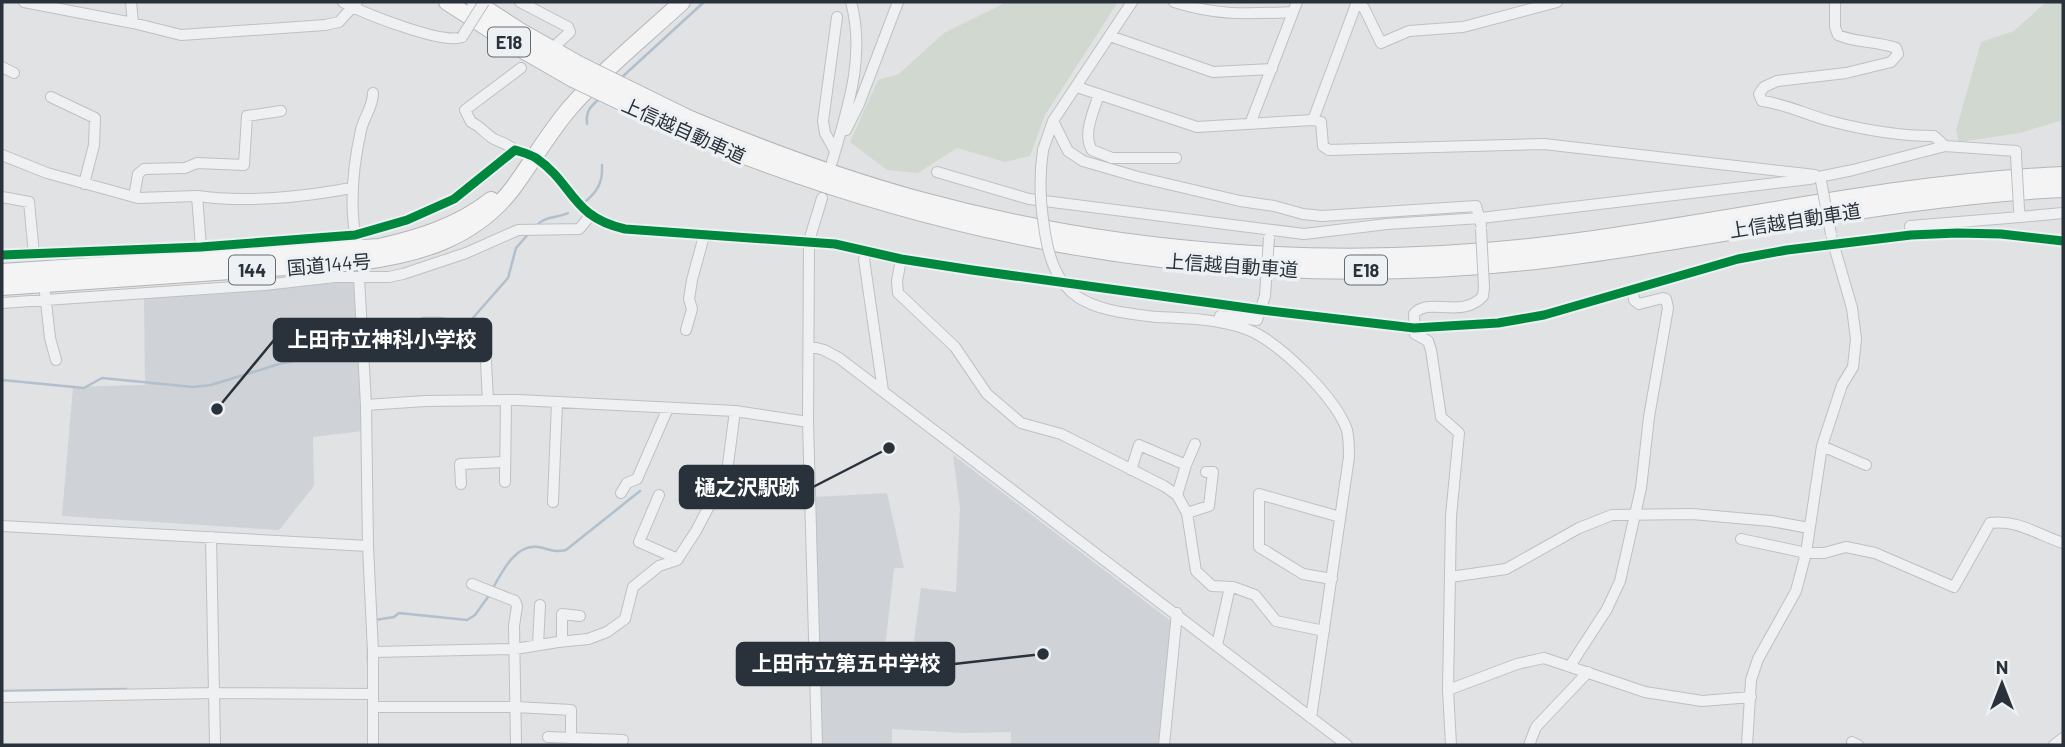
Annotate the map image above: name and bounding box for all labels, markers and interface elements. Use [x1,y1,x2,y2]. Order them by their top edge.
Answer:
road number: E18 [488,28,530,56]
street label: 上信越自動車道 [619,92,749,168]
street label: 上信越自動車道 [1728,198,1862,242]
street label: 国道144号 [286,249,372,279]
street label: 上信越自動車道 [1165,249,1299,281]
road number: 144 [229,256,275,284]
road number: E18 [1345,256,1387,284]
callout: 上田市立神科小学校 [274,319,491,361]
text: 上田市立神科小学校 [288,326,477,351]
callout: 樋之沢駅跡 [680,466,813,508]
text: 樋之沢駅跡 [695,474,800,499]
callout: 上田市立第五中学校 [737,643,954,685]
north arrow [1967,649,2037,719]
text: 上田市立第五中学校 [752,650,941,675]
text: N [1996,655,2008,678]

